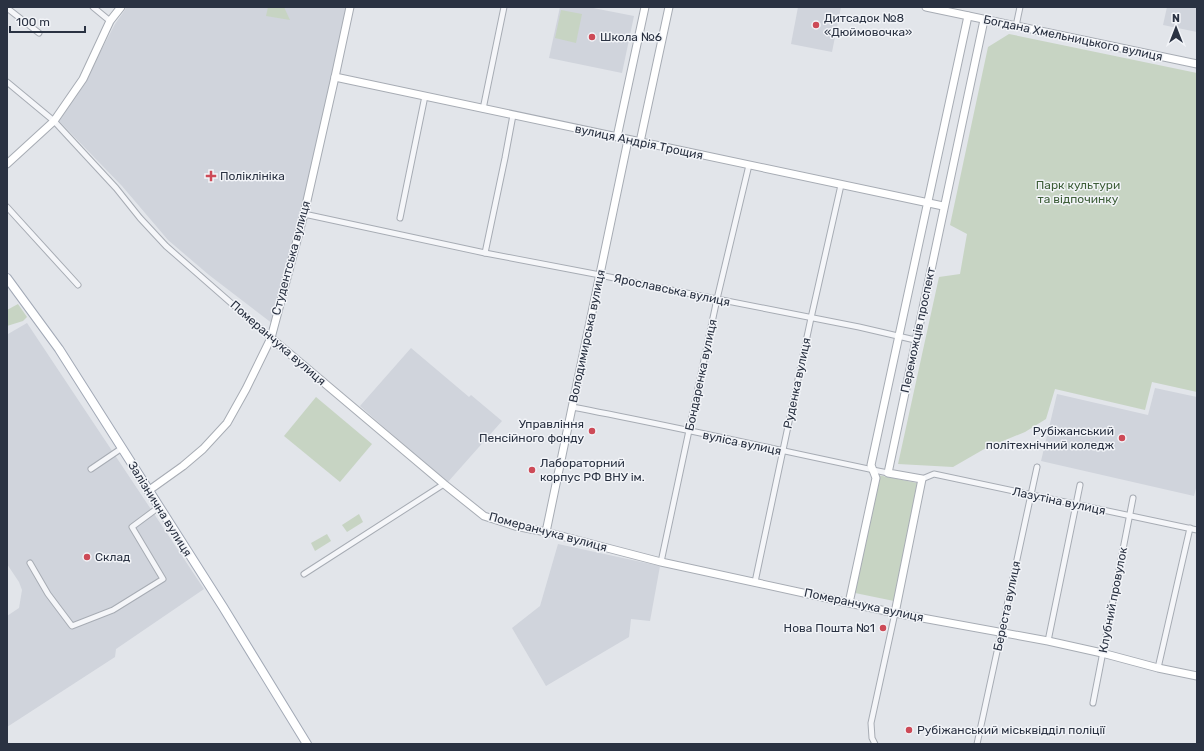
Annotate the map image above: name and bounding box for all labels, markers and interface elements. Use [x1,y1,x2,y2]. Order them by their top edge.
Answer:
scale bar [10,8,85,34]
north arrow [1156,8,1196,48]
place label: Дитсадок №8 «Дюймовочка» [824,11,912,39]
street label: Богдана Хмельницького вулиця [982,12,1164,64]
text: N [1172,12,1180,25]
text: 100 m [16,15,50,29]
marker: Дитсадок №8 «Дюймовочка» [811,20,821,30]
place label: Школа №6 [600,30,662,44]
marker: Школа №6 [587,32,597,42]
street label: вулиця Андрія Трощия [574,122,704,162]
place label: Поліклініка [220,169,285,183]
marker: Поліклініка [205,170,217,182]
park label: Парк культури та відпочинку [1036,178,1120,206]
street label: Студентська вулиця [269,199,313,317]
street label: Переможців проспект [898,266,938,394]
street label: Володимирська вулиця [566,268,608,404]
street label: Ярославська вулиця [612,271,732,309]
street label: Померанчука вулиця [227,298,329,388]
street label: Бондаренка вулиця [682,318,720,432]
street label: Руденка вулиця [781,336,813,430]
place label: Управління Пенсійного фонду [479,417,584,445]
place label: Рубіжанський політехнічний коледж [986,424,1114,452]
marker: Управління Пенсійного фонду [587,426,597,436]
street label: вуліса вулиця [701,428,783,458]
marker: Рубіжанський політехнічний коледж [1117,433,1127,443]
place label: Лабораторний корпус РФ ВНУ ім. [540,456,645,484]
street label: Залізнична вулиця [125,459,195,559]
marker: Лабораторний корпус РФ ВНУ ім. [527,465,537,475]
street label: Лазутіна вулиця [1011,484,1107,518]
street label: Померанчука вулиця [487,509,609,555]
street label: Клубний провулок [1096,545,1130,654]
place label: Склад [95,550,130,564]
marker: Склад [82,552,92,562]
street label: Береста вулиця [991,560,1023,652]
street label: Померанчука вулиця [803,585,925,625]
place label: Нова Пошта №1 [784,621,875,635]
marker: Нова Пошта №1 [878,623,888,633]
place label: Рубіжанський міськвідділ поліції [917,723,1106,737]
marker: Рубіжанський міськвідділ поліції [904,725,914,735]

